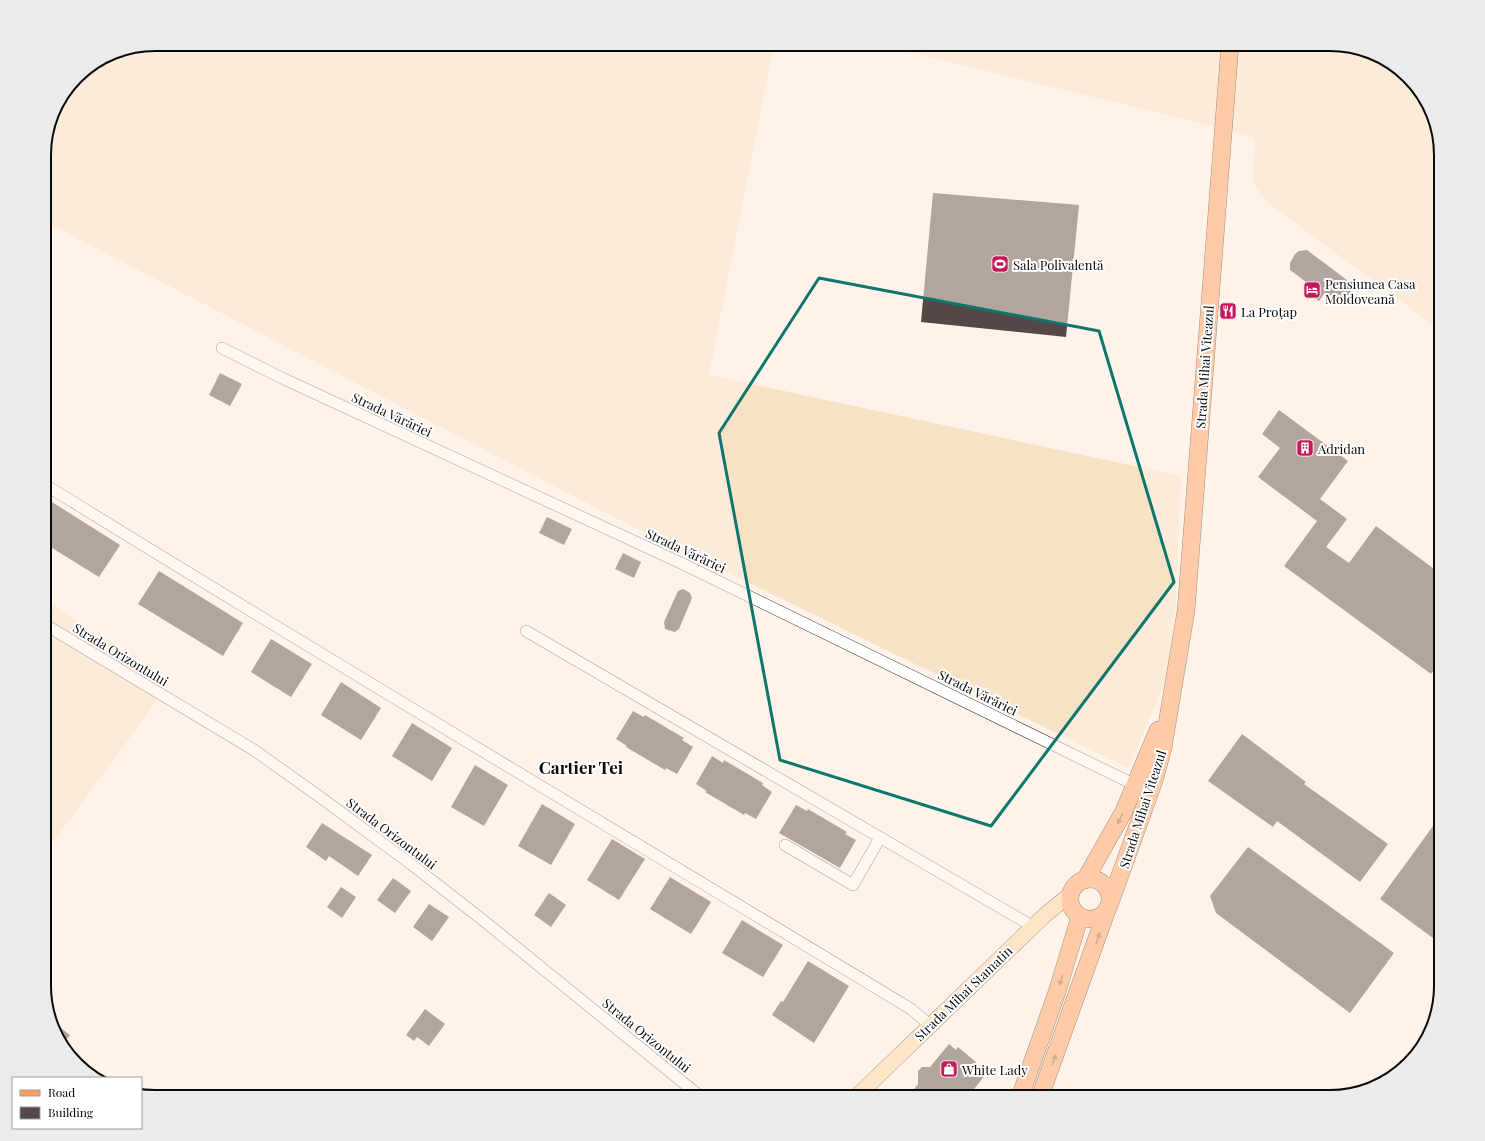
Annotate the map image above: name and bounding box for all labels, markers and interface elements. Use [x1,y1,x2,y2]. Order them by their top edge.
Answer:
sports icon: Sala Polivalentă [990,254,1010,274]
place label: Sala Polivalentă [1013,256,1104,273]
place label: Pensiunea Casa Moldoveană [1325,275,1416,307]
hotel icon: Pensiunea Casa Moldoveană [1302,280,1322,300]
restaurant icon: La Proțap [1218,301,1238,321]
place label: La Proțap [1241,303,1297,320]
street label: Strada Mihai Viteazul [1191,304,1217,429]
street label: Strada Vărăriei [349,388,435,440]
building icon: Adridan [1295,438,1315,458]
place label: Adridan [1317,440,1365,457]
street label: Strada Vărăriei [643,524,729,576]
street label: Strada Orizontului [70,619,172,689]
street label: Strada Vărăriei [935,665,1021,719]
street label: Strada Mihai Viteazul [1115,747,1169,870]
district label: Cartier Tei [539,756,624,778]
street label: Strada Orizontului [344,794,441,873]
one-way arrow [1117,813,1123,825]
one-way arrow [1095,932,1101,944]
street label: Strada Mihai Stamatin [910,942,1016,1044]
one-way arrow [1058,975,1064,987]
street label: Strada Orizontului [599,994,695,1076]
one-way arrow [1051,1054,1057,1066]
shop icon: White Lady [939,1059,959,1079]
place label: White Lady [961,1061,1028,1078]
legend [12,1077,142,1129]
text: Road [48,1084,75,1100]
text: Building [48,1104,94,1120]

